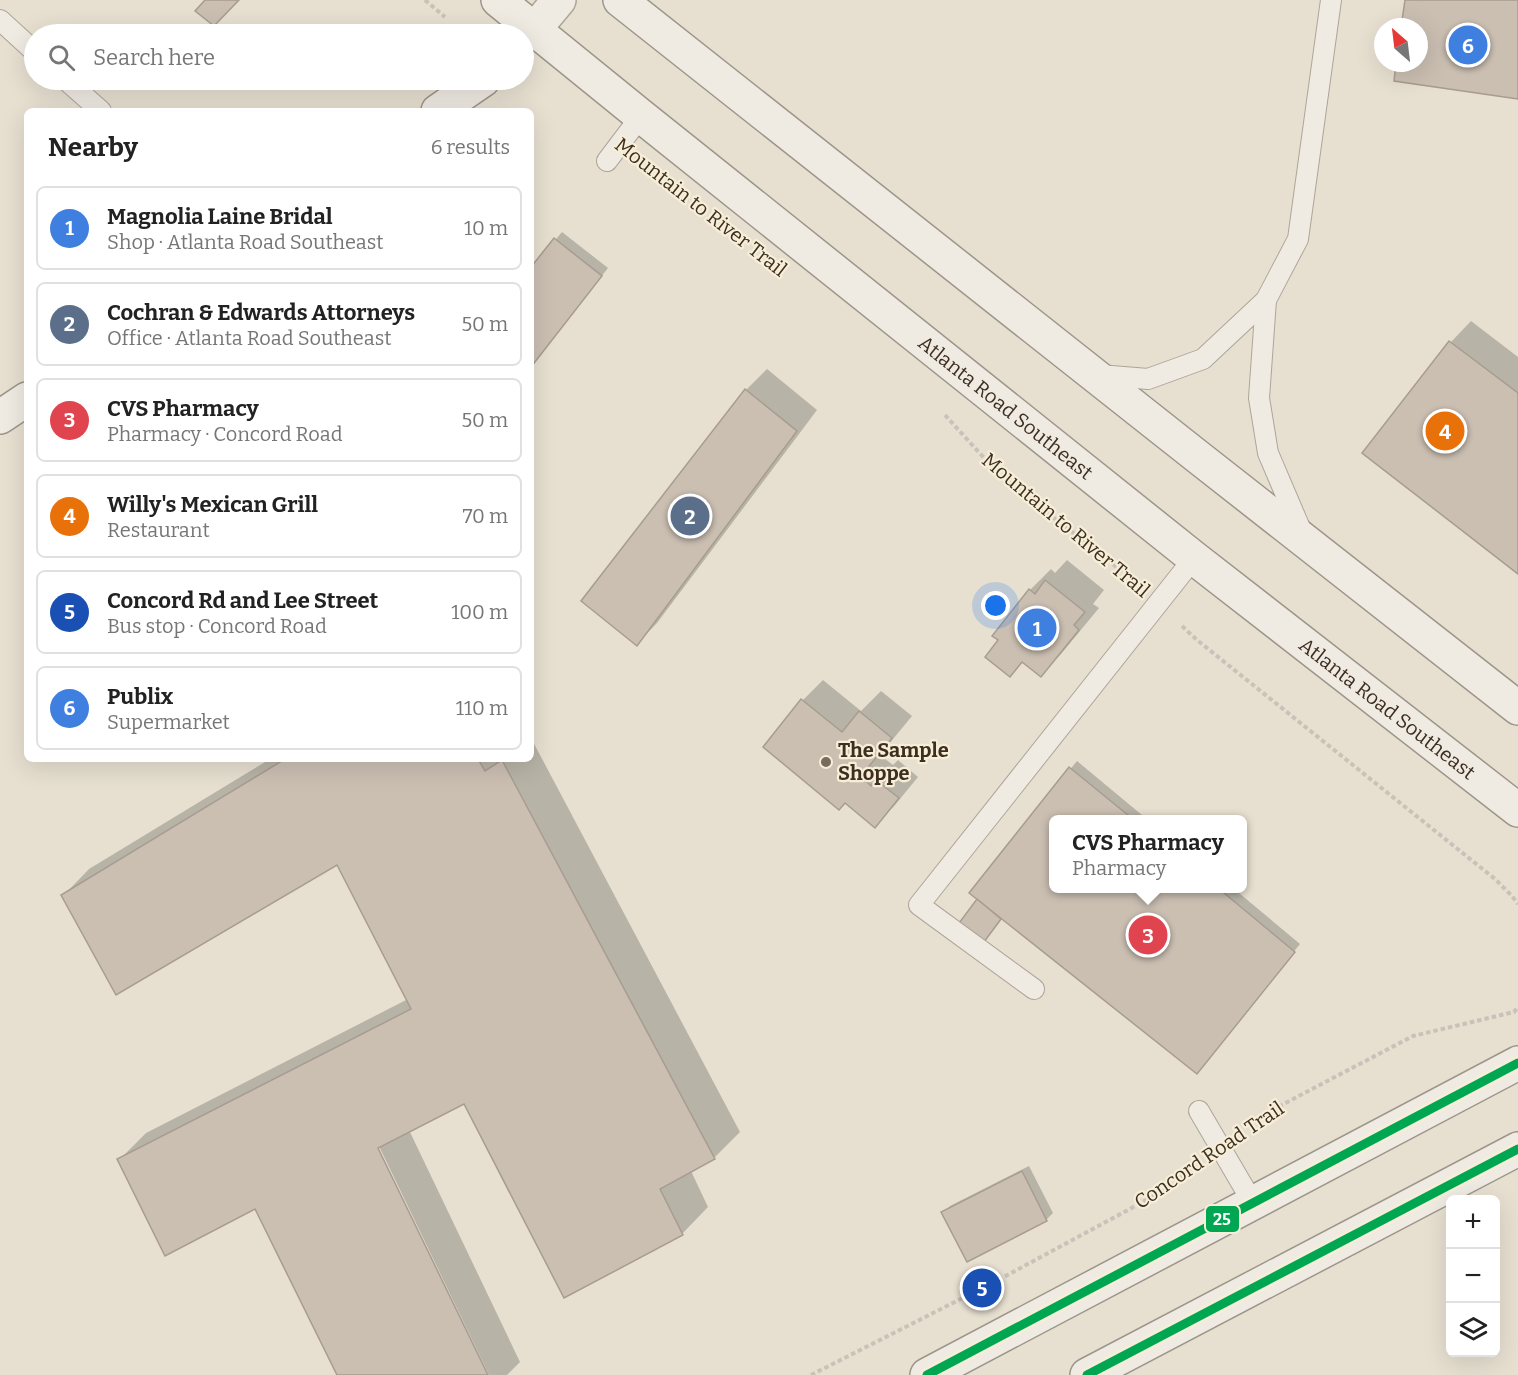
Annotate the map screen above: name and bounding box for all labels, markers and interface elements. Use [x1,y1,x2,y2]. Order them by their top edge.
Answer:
north arrow [1374,18,1428,72]
pin: 6 [1448,22,1488,68]
search box [24,24,534,90]
icon: search [45,41,78,74]
text: Search here [93,44,215,71]
text: Nearby [48,132,138,163]
street label: Mountain to River Trail [610,132,792,282]
text: 6 results [431,135,510,159]
text: Magnolia Laine Bridal [107,203,333,230]
text: 1 [65,216,74,240]
text: 10 m [464,216,508,240]
text: Shop · Atlanta Road Southeast [107,230,384,254]
text: Cochran & Edwards Attorneys [107,299,415,326]
text: 2 [64,312,75,336]
text: 50 m [461,312,508,336]
text: Office · Atlanta Road Southeast [107,326,391,350]
street label: Atlanta Road Southeast [914,330,1098,484]
text: CVS Pharmacy [107,395,259,422]
text: 3 [64,408,75,432]
text: 50 m [461,408,508,432]
pin: 4 [1426,408,1464,454]
text: Pharmacy · Concord Road [107,422,343,446]
street label: Mountain to River Trail [977,448,1155,602]
text: Willy's Mexican Grill [107,491,318,518]
pin: 2 [670,494,710,538]
text: 4 [63,504,76,528]
text: 70 m [462,504,508,528]
text: Restaurant [107,518,210,542]
text: Concord Rd and Lee Street [107,587,378,614]
your location [981,591,1010,620]
text: 5 [64,600,75,624]
text: 100 m [451,600,508,624]
pin: 1 [1018,606,1056,650]
text: Bus stop · Concord Road [107,614,327,638]
street label: Atlanta Road Southeast [1294,632,1480,784]
text: Publix [107,683,173,710]
text: 6 [64,696,75,720]
text: 110 m [456,696,508,720]
text: Supermarket [107,710,230,734]
place label: The Sample Shoppe [838,738,949,785]
marker: The Sample Shoppe [819,755,833,769]
popup [1049,815,1247,893]
text: CVS Pharmacy [1072,829,1224,856]
text: Pharmacy [1072,856,1166,880]
pin: 3 [1128,912,1168,958]
street label: Concord Road Trail [1130,1096,1289,1214]
map controls [1446,1195,1500,1357]
button: + [1446,1195,1500,1249]
line badge: 25 [1205,1205,1240,1233]
text: 25 [1213,1210,1231,1229]
button: − [1446,1249,1500,1303]
pin: 5 [962,1266,1002,1310]
button: layers [1446,1303,1500,1357]

